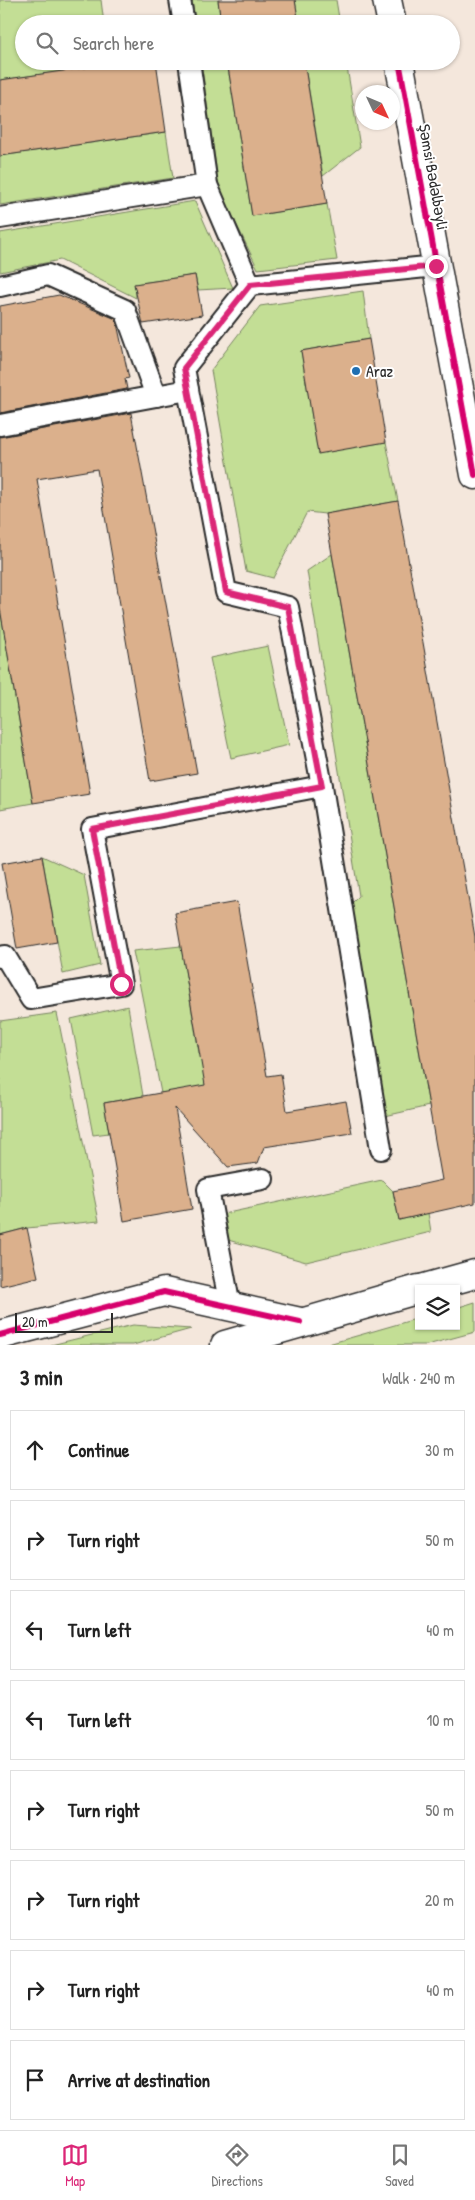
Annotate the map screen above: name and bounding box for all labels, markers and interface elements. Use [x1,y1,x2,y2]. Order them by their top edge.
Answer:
search box [15,15,460,70]
icon: search [33,29,61,57]
text: Search here [73,30,154,56]
north arrow [355,85,400,130]
street label: Şəmsi Bədəlbəyli [414,122,454,232]
route end [425,255,448,278]
place label: Araz [366,360,393,382]
marker: Araz [350,365,362,377]
route start [110,973,133,996]
map controls [415,1285,460,1330]
button: layers [415,1285,460,1330]
scale bar [15,1310,112,1333]
text: 20 m [22,1312,48,1331]
text: 3 min [20,1363,63,1392]
text: Walk · 240 m [382,1367,455,1389]
icon: ahead [21,1436,49,1464]
text: Continue [68,1437,129,1463]
text: 30 m [425,1439,454,1461]
icon: right [21,1526,49,1554]
text: Turn right [68,1527,139,1553]
text: 50 m [426,1529,454,1551]
icon: left [21,1616,49,1644]
text: Turn left [68,1617,131,1643]
text: 40 m [426,1619,454,1641]
icon: left [21,1706,49,1734]
text: Turn left [68,1707,131,1733]
text: 10 m [426,1709,454,1731]
icon: right [21,1796,49,1824]
text: Turn right [68,1797,139,1823]
text: 50 m [426,1799,454,1821]
icon: right [21,1886,49,1914]
text: Turn right [68,1887,139,1913]
text: 20 m [425,1889,454,1911]
icon: right [21,1976,49,2004]
text: Turn right [68,1977,139,2003]
text: 40 m [426,1979,454,2001]
icon: arrive [21,2066,49,2094]
text: Arrive at destination [68,2067,210,2093]
tab: Map [61,2141,89,2190]
tab: Directions [211,2141,263,2190]
tab: Saved [385,2141,414,2190]

